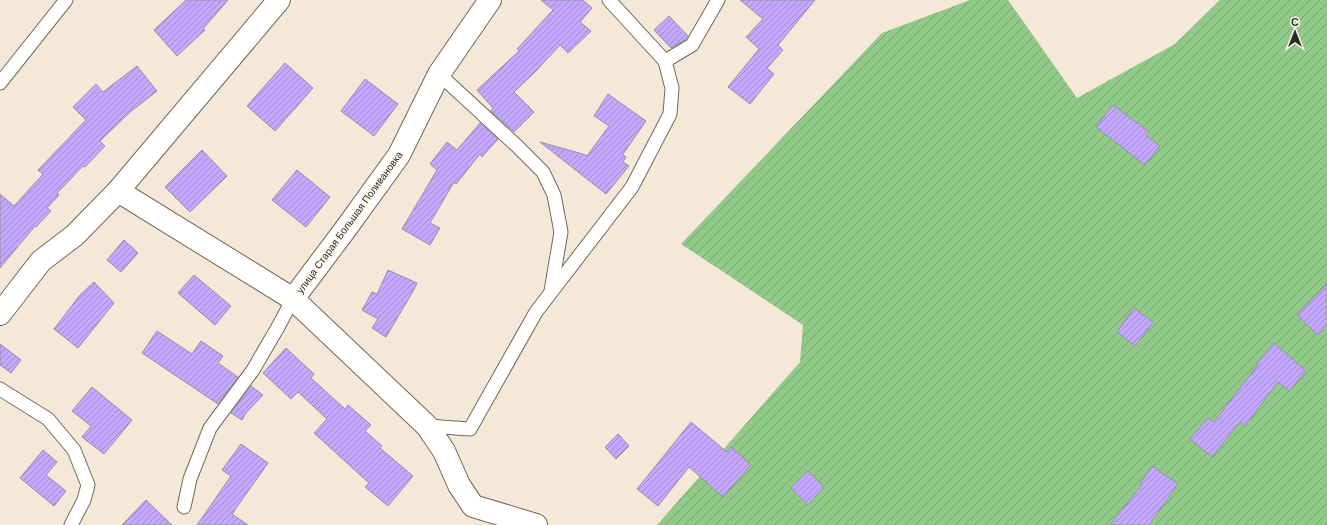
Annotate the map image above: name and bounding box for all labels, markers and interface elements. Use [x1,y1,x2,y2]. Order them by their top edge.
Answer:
north arrow [1275,12,1315,52]
text: С [1291,16,1299,28]
street label: улица Старая Большая Поливановка [294,149,405,295]

